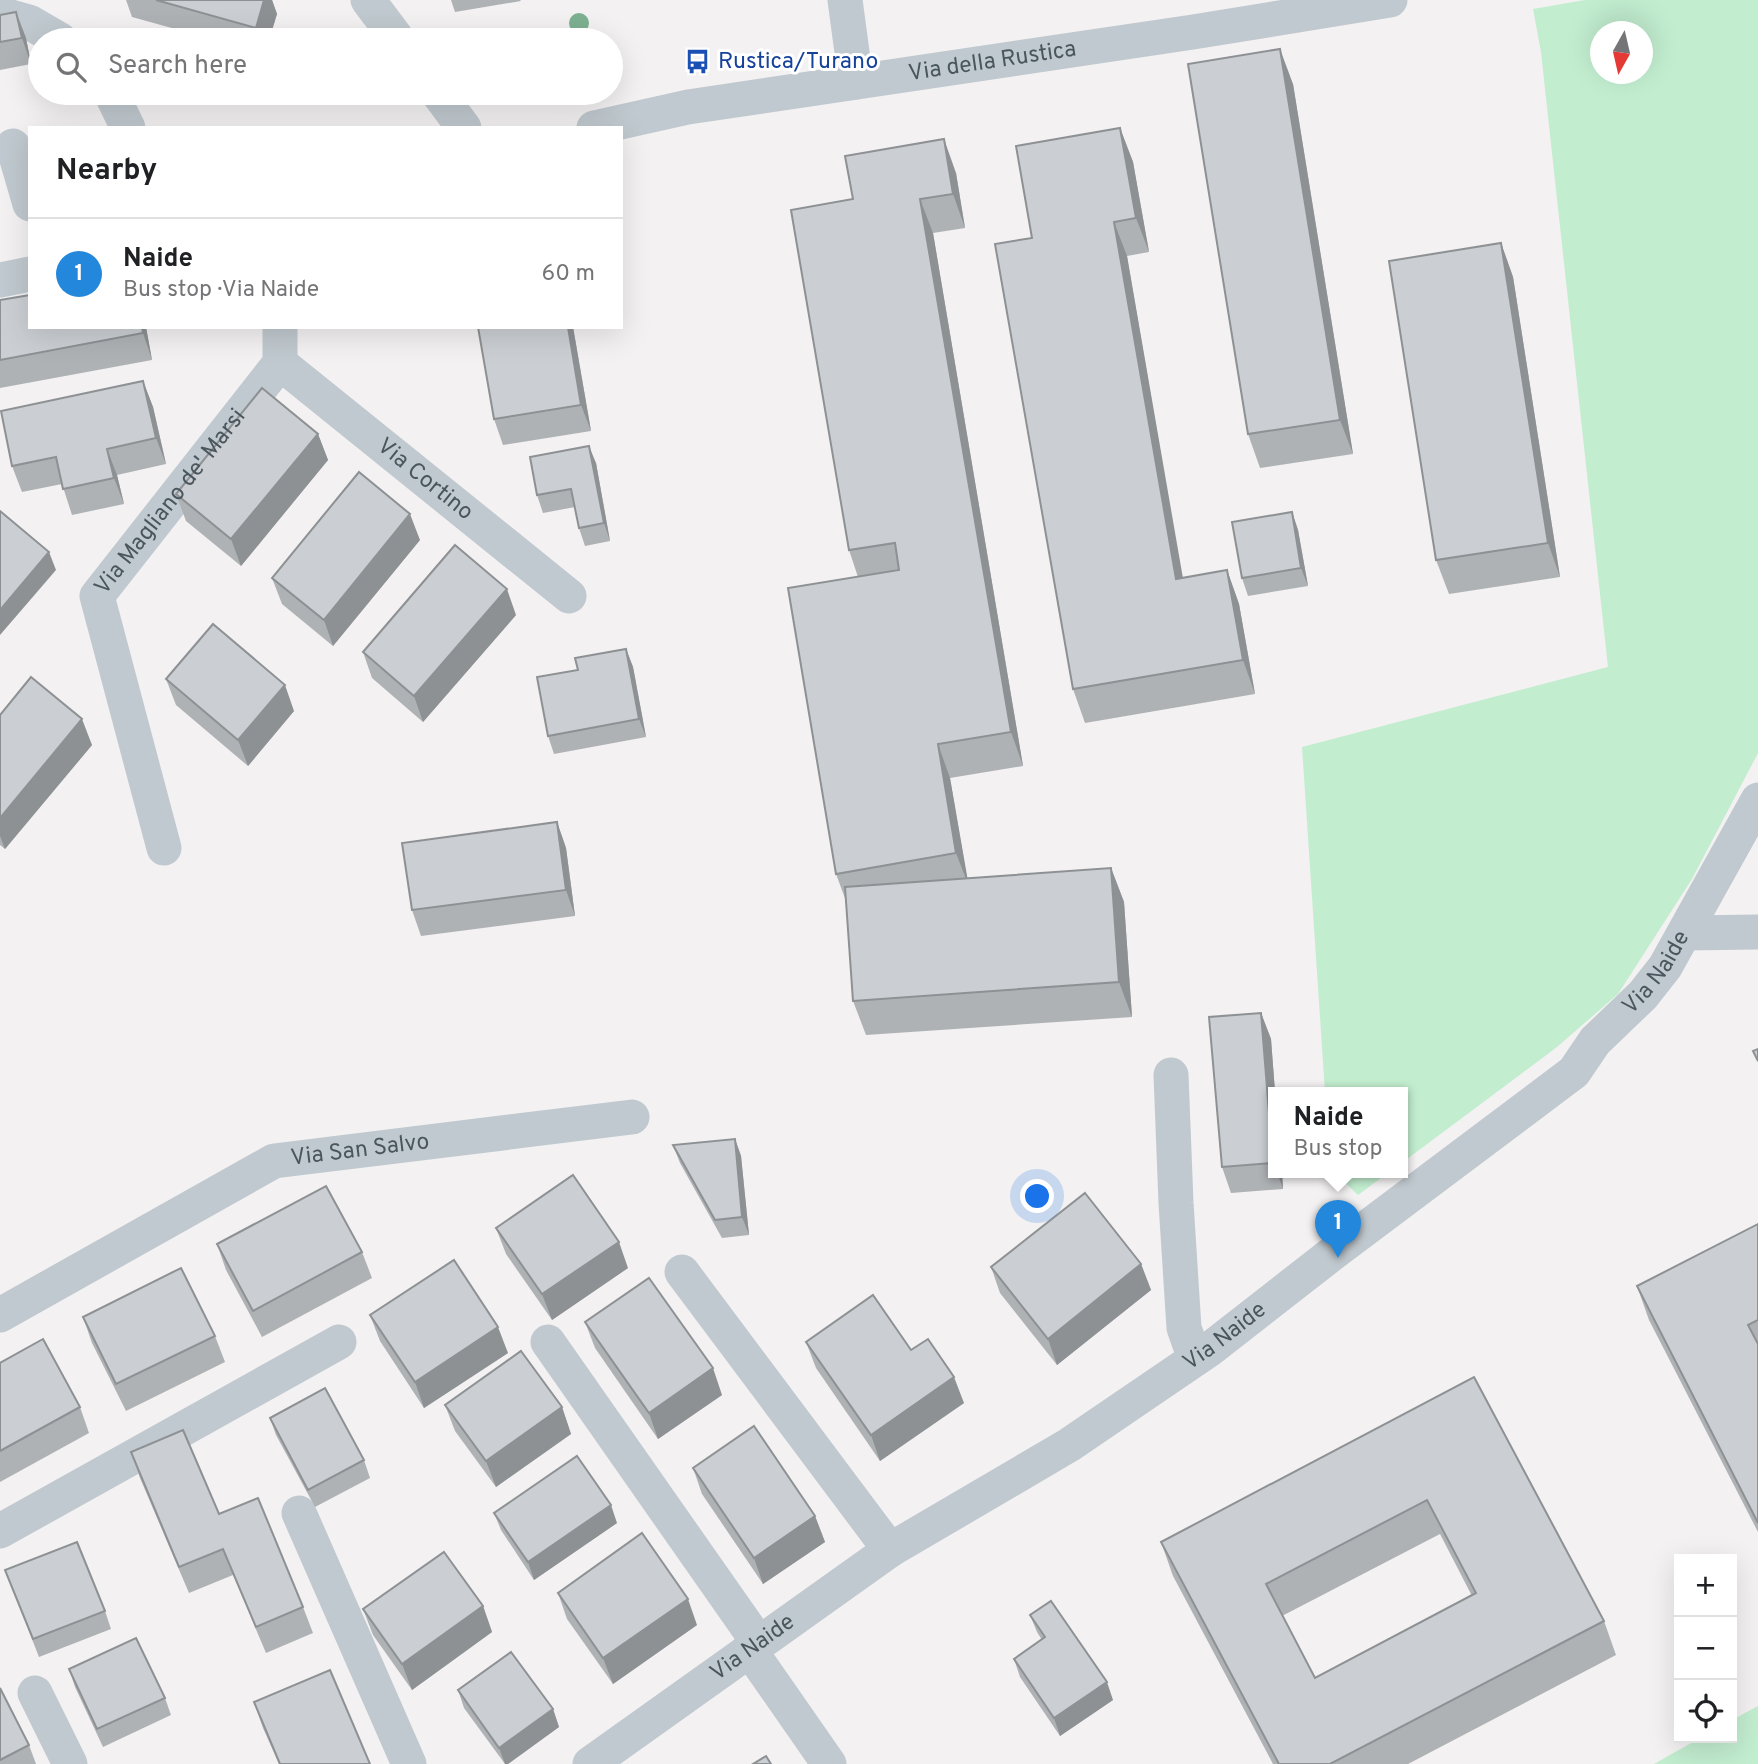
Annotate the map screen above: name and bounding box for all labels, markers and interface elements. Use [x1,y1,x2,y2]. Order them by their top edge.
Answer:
north arrow [1590,21,1653,84]
search box [28,28,623,105]
street label: Via della Rustica [907,35,1078,89]
icon: search [52,48,90,86]
bus stop icon: Rustica/Turano [684,48,712,76]
place label: Rustica/Turano [718,48,878,77]
text: Search here [108,50,247,83]
text: Nearby [56,153,157,190]
text: Naide [123,243,193,276]
text: 1 [74,260,84,289]
text: 60 m [542,260,595,289]
text: Bus stop · Via Naide [123,276,319,305]
street label: Via Magliano de' Marsi [89,403,253,601]
street label: Via Cortino [371,432,479,527]
street label: Via Naide [1617,926,1697,1021]
popup [1268,1087,1408,1178]
text: Naide [1294,1102,1364,1135]
street label: Via San Salvo [289,1128,431,1173]
text: Bus stop [1294,1135,1382,1164]
your location [1020,1179,1054,1213]
pin: 1 [1315,1200,1361,1258]
street label: Via Naide [1178,1296,1273,1377]
map controls [1674,1554,1737,1743]
button: + [1674,1554,1737,1617]
street label: Via Naide [705,1608,801,1688]
button: − [1674,1617,1737,1680]
button: locate [1674,1680,1737,1743]

